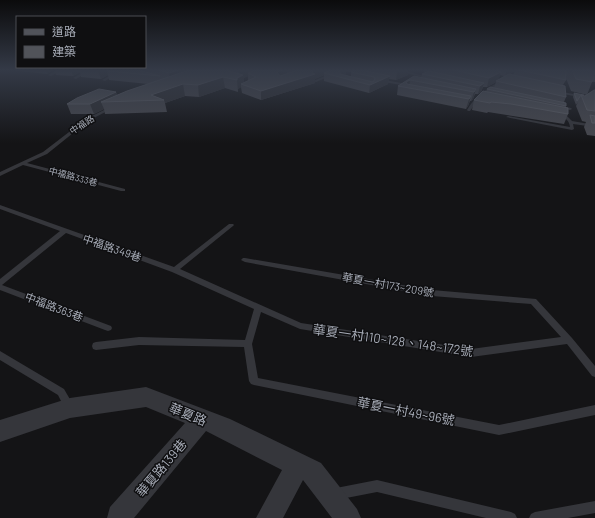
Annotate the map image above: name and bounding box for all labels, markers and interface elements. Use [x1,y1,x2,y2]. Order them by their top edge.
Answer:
legend [16,16,146,68]
text: 道路 [52,24,76,38]
text: 建築 [52,44,76,58]
street label: 中福路 [67,113,96,137]
street label: 中福路333巷 [48,165,99,188]
street label: 中福路349巷 [81,231,143,264]
street label: 華夏一村173~209號 [341,270,435,299]
street label: 中福路363巷 [23,290,85,324]
street label: 華夏一村110~128、148~172號 [312,321,474,359]
street label: 華夏一村49~96號 [356,394,456,428]
street label: 華夏路 [167,399,209,429]
street label: 華夏路139巷 [132,436,190,500]

